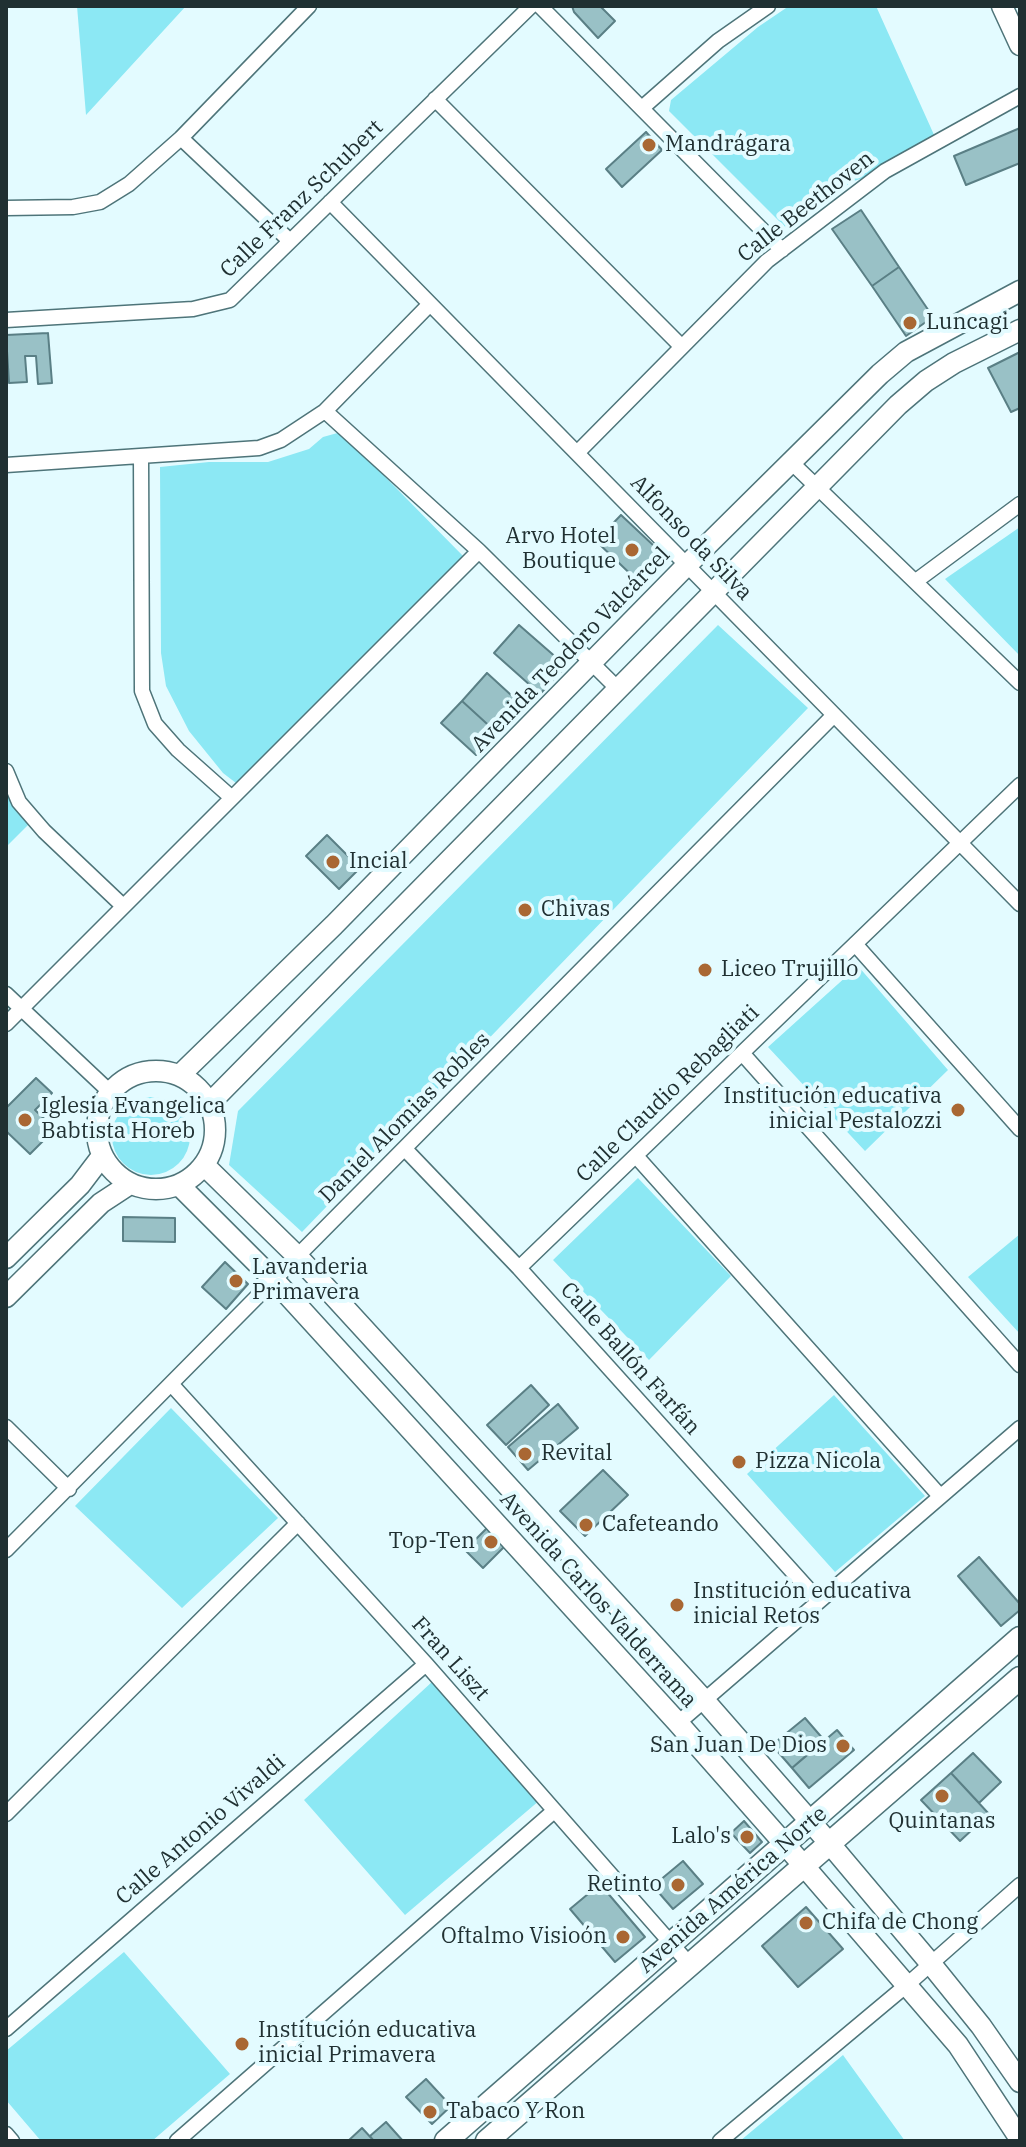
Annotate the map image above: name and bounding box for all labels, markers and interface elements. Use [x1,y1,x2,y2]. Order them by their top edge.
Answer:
street label: Calle Franz Schubert [215,114,389,284]
place label: Mandrágara [665,132,791,158]
marker: Mandrágara [640,136,658,154]
street label: Calle Beethoven [733,146,879,268]
place label: Luncagi [926,310,1009,336]
marker: Luncagi [901,314,919,332]
street label: Alfonso da Silva [625,470,757,606]
place label: Arvo Hotel Boutique [506,524,616,576]
marker: Arvo Hotel Boutique [623,541,641,559]
street label: Avenida Teodoro Valcárcel [466,542,676,758]
place label: Incial [349,849,408,875]
marker: Incial [324,853,342,871]
place label: Chivas [541,897,610,923]
marker: Chivas [516,901,534,919]
place label: Liceo Trujillo [721,957,858,983]
marker: Liceo Trujillo [696,961,714,979]
street label: Calle Claudio Rebagliati [571,1000,765,1188]
street label: Daniel Alomias Robles [314,1027,496,1209]
place label: Institución educativa inicial Pestalozzi [724,1084,942,1136]
place label: Iglesia Evangelica Babtista Horeb [41,1094,226,1146]
marker: Institución educativa inicial Pestalozzi [949,1101,967,1119]
marker: Iglesia Evangelica Babtista Horeb [16,1111,34,1129]
place label: Lavanderia Primavera [252,1255,368,1306]
marker: Lavanderia Primavera [227,1272,245,1290]
street label: Calle Ballón Farfán [555,1277,705,1441]
place label: Revital [541,1441,612,1467]
marker: Revital [516,1445,534,1463]
place label: Pizza Nicola [755,1449,881,1475]
marker: Pizza Nicola [730,1453,748,1471]
street label: Avenida Carlos Valderrama [494,1487,702,1713]
place label: Cafeteando [602,1512,719,1538]
marker: Cafeteando [577,1516,595,1534]
place label: Top-Ten [389,1529,475,1555]
marker: Top-Ten [482,1533,500,1551]
place label: Institución educativa inicial Retos [693,1579,911,1630]
marker: Institución educativa inicial Retos [668,1596,686,1614]
street label: Fran Liszt [406,1612,494,1706]
place label: San Juan De Dios [650,1733,827,1759]
marker: San Juan De Dios [834,1737,852,1755]
street label: Calle Antonio Vivaldi [111,1749,291,1911]
marker: Quintanas [933,1787,951,1805]
street label: Avenida América Norte [633,1801,833,1979]
place label: Quintanas [889,1809,995,1835]
place label: Lalo's [671,1824,731,1850]
marker: Lalo's [738,1828,756,1846]
place label: Retinto [587,1872,662,1898]
marker: Retinto [669,1876,687,1894]
place label: Chifa de Chong [822,1910,978,1936]
marker: Chifa de Chong [797,1914,815,1932]
place label: Oftalmo Visioón [441,1924,607,1950]
marker: Oftalmo Visioón [614,1928,632,1946]
place label: Institución educativa inicial Primavera [258,2018,476,2070]
marker: Institución educativa inicial Primavera [233,2035,251,2053]
place label: Tabaco Y Ron [446,2099,585,2125]
marker: Tabaco Y Ron [421,2103,439,2121]

